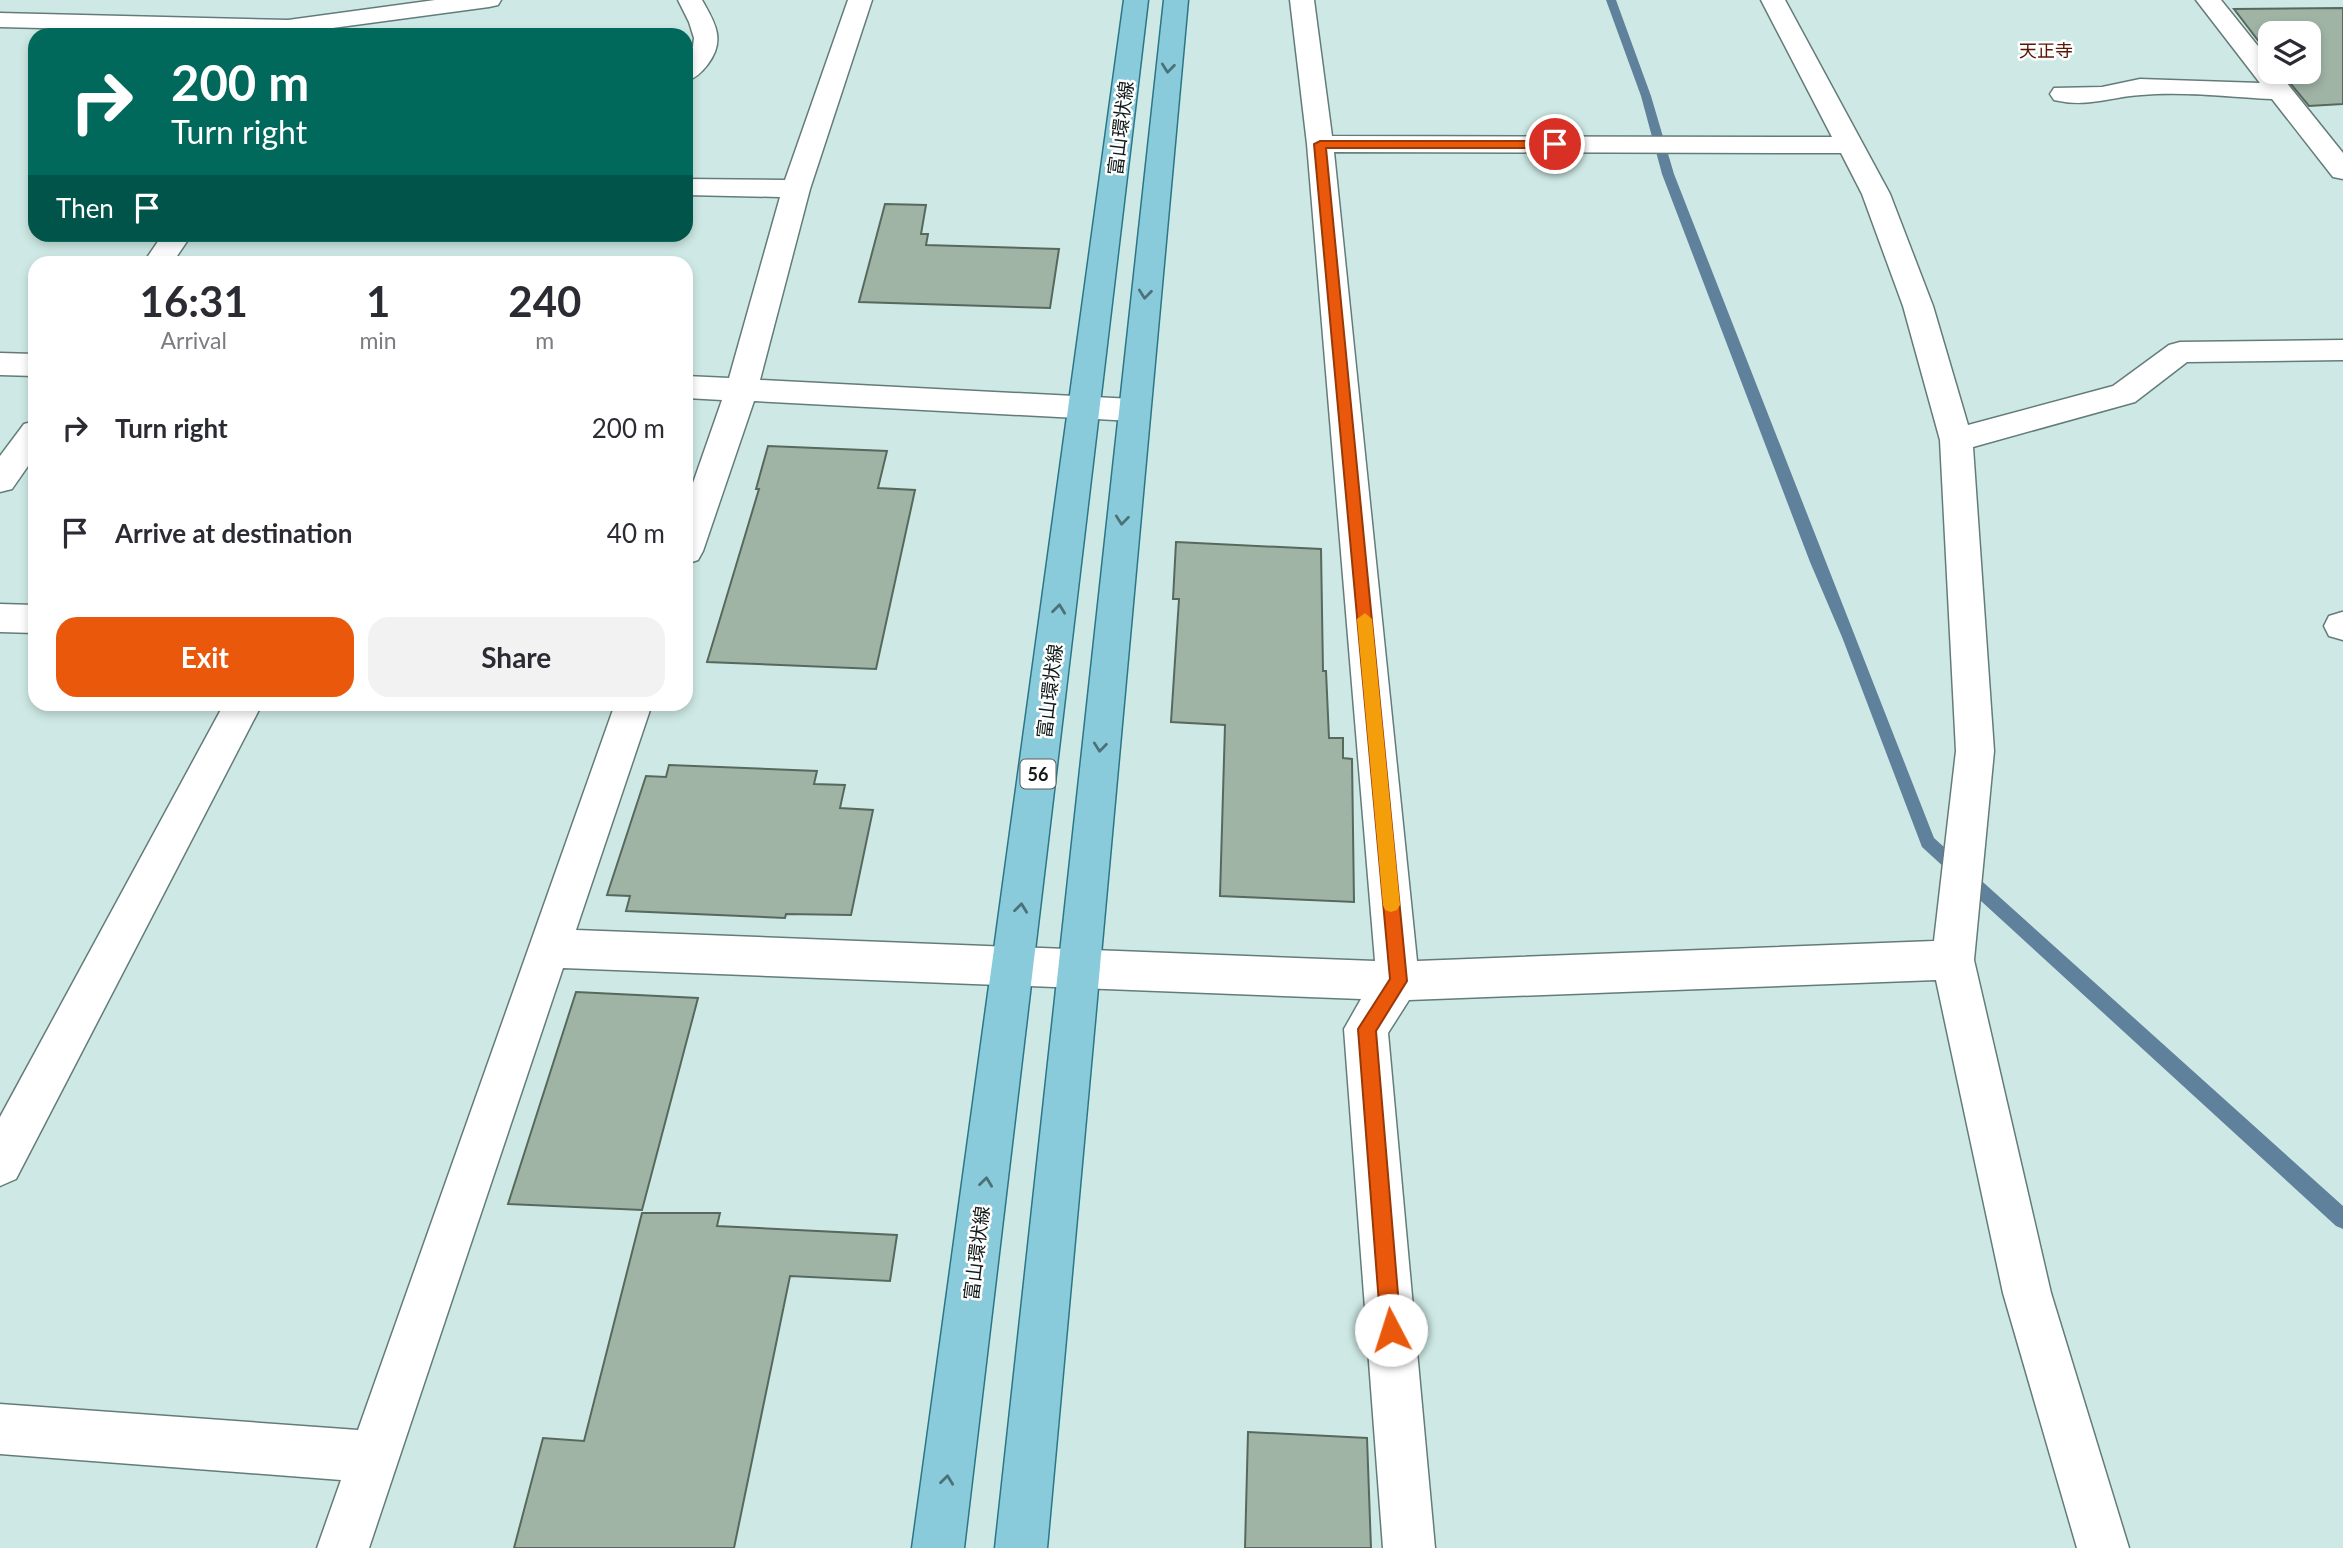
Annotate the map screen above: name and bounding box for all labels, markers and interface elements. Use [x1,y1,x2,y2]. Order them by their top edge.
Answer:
map controls [2258,21,2321,84]
button: layers [2258,21,2321,84]
district label: 天正寺 [2019,39,2073,61]
text: 200 m [171,53,309,111]
icon: right [56,56,147,147]
one-way arrow [1161,62,1176,74]
street label: 富山環状線 [1103,79,1137,177]
text: Turn right [171,112,307,151]
pin [1525,114,1585,174]
icon: arrive [1536,125,1574,163]
icon: arrive [128,189,166,227]
text: Then [56,192,114,224]
text: 16:31 [140,276,248,326]
text: 1 [366,276,390,326]
text: 240 [508,276,581,326]
one-way arrow [1137,288,1152,300]
text: Arrival [161,326,227,354]
text: min [359,326,397,354]
text: m [535,326,554,354]
icon: right [56,409,94,447]
text: Turn right [115,412,228,444]
text: 200 m [592,412,665,444]
icon: arrive [56,514,94,552]
one-way arrow [1115,515,1130,526]
text: Arrive at destination [115,517,352,549]
text: 40 m [607,517,665,549]
one-way arrow [1051,603,1066,615]
button: Exit [56,617,354,697]
button: Share [368,617,665,697]
street label: 富山環状線 [1032,642,1066,740]
one-way arrow [1093,742,1108,753]
road number: 56 [1020,760,1056,788]
one-way arrow [1013,902,1028,913]
one-way arrow [978,1176,993,1188]
street label: 富山環状線 [959,1204,993,1302]
position arrow [1354,1293,1428,1367]
one-way arrow [940,1474,955,1486]

